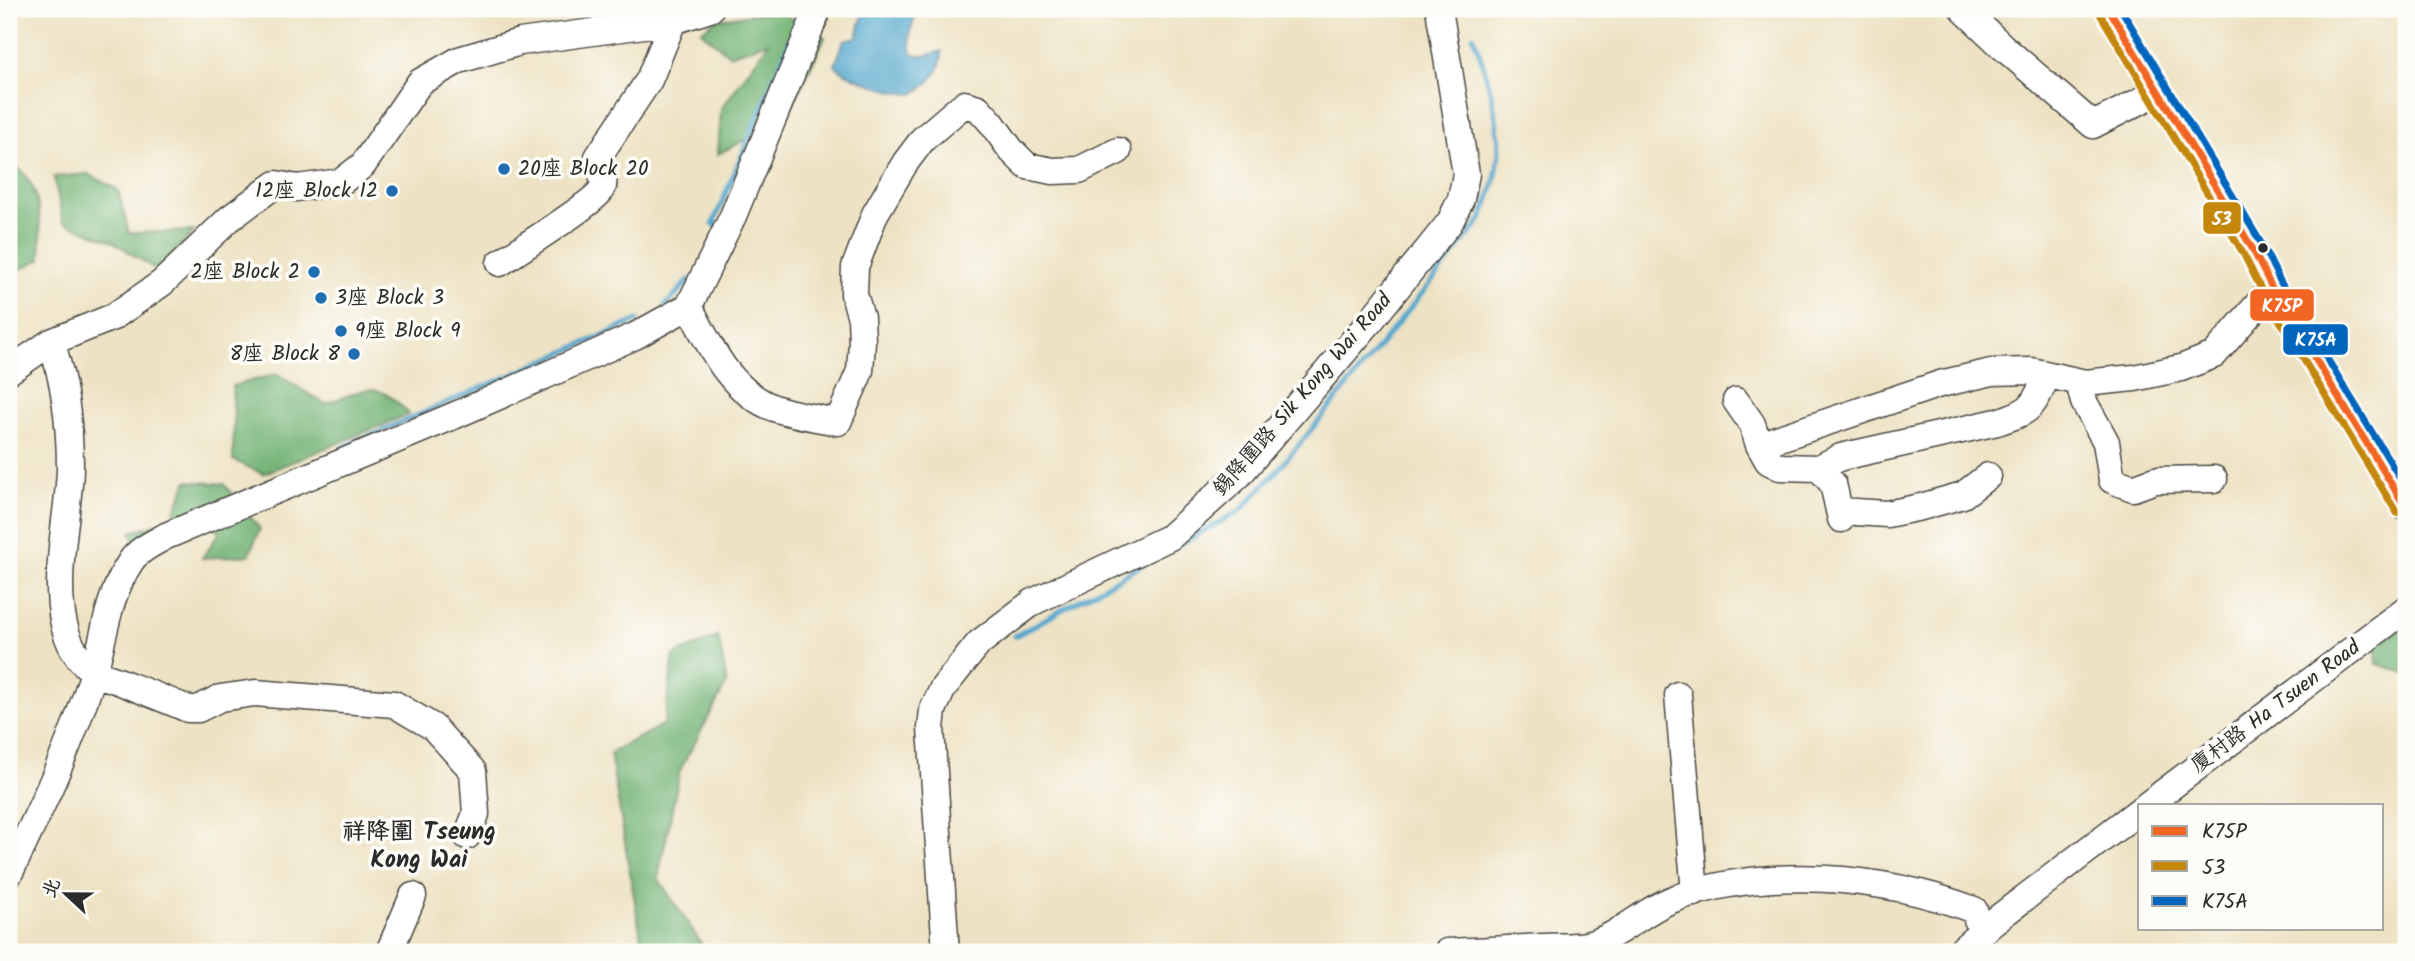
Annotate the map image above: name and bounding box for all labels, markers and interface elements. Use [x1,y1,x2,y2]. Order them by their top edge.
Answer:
place label: 20座 Block 20 [518,153,648,186]
marker: 20座 Block 20 [496,161,512,177]
place label: 12座 Block 12 [255,175,378,208]
marker: 12座 Block 12 [384,183,400,199]
line badge: 53 [2202,201,2242,235]
text: 53 [2211,205,2232,235]
unlabelled marker [2256,241,2270,255]
place label: 2座 Block 2 [191,256,300,289]
marker: 2座 Block 2 [306,264,322,280]
place label: 3座 Block 3 [335,282,444,315]
street label: 錫降圍路 Sik Kong Wai Road [1205,286,1401,504]
line badge: K75P [2249,288,2315,322]
marker: 3座 Block 3 [313,290,329,306]
text: K75P [2262,292,2303,322]
place label: 9座 Block 9 [355,315,461,348]
marker: 9座 Block 9 [333,323,349,339]
line badge: K75A [2282,323,2349,356]
text: K75A [2295,326,2337,356]
place label: 8座 Block 8 [230,338,340,371]
marker: 8座 Block 8 [346,346,362,362]
street label: 廈村路 Ha Tsuen Road [2184,632,2368,782]
legend [2138,804,2384,930]
district label: 祥降圍 Tseung Kong Wai [342,813,496,880]
text: K75P [2202,816,2247,849]
text: 53 [2202,852,2225,885]
north arrow [32,860,102,930]
text: 北 [35,874,70,903]
text: K75A [2202,886,2248,919]

